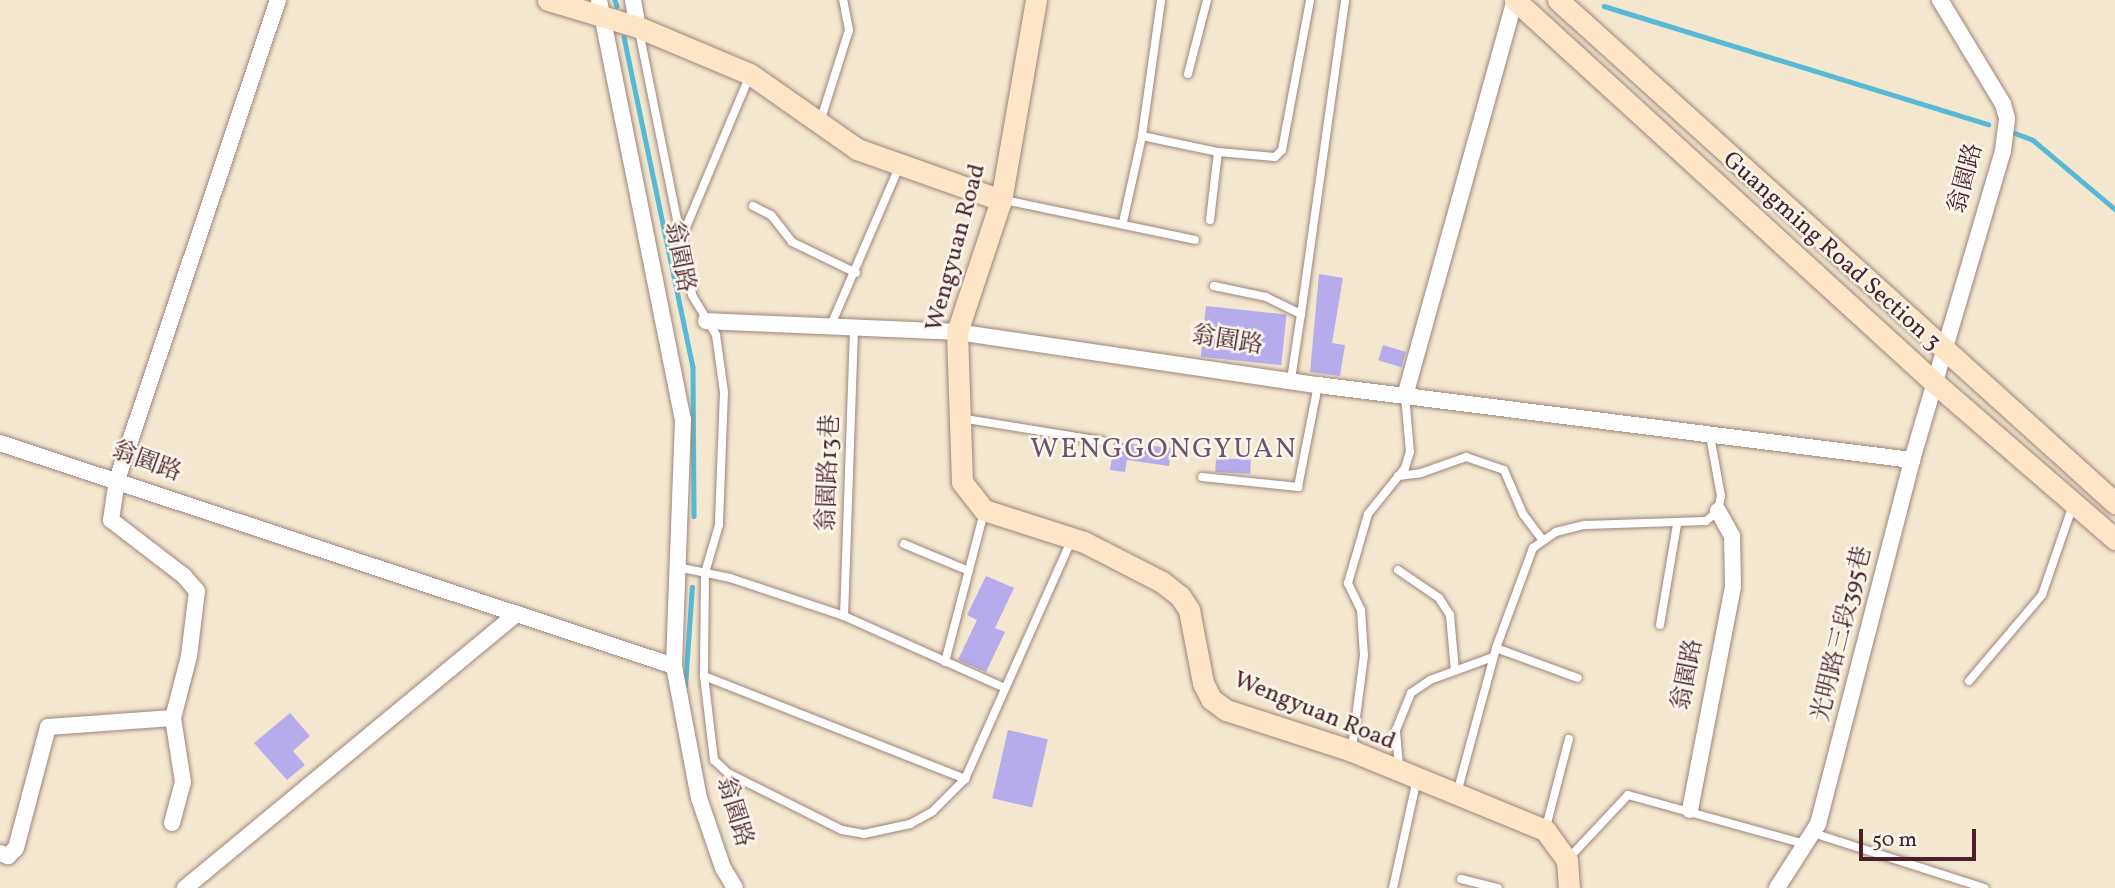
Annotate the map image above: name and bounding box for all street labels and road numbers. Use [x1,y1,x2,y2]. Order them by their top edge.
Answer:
street label: 翁園路 [1944,140,1990,218]
street label: Guangming Road Section 3 [1716,146,1946,358]
street label: Wengyuan Road [921,161,993,335]
street label: 翁園路 [657,219,699,295]
street label: 翁園路 [1189,322,1265,362]
street label: 翁園路13巷 [814,414,846,532]
street label: 翁園路 [107,437,185,489]
street label: 光明路三段395巷 [1807,543,1879,725]
street label: 翁園路 [1668,637,1710,713]
street label: Wengyuan Road [1229,666,1399,758]
street label: 翁園路 [709,773,757,851]

